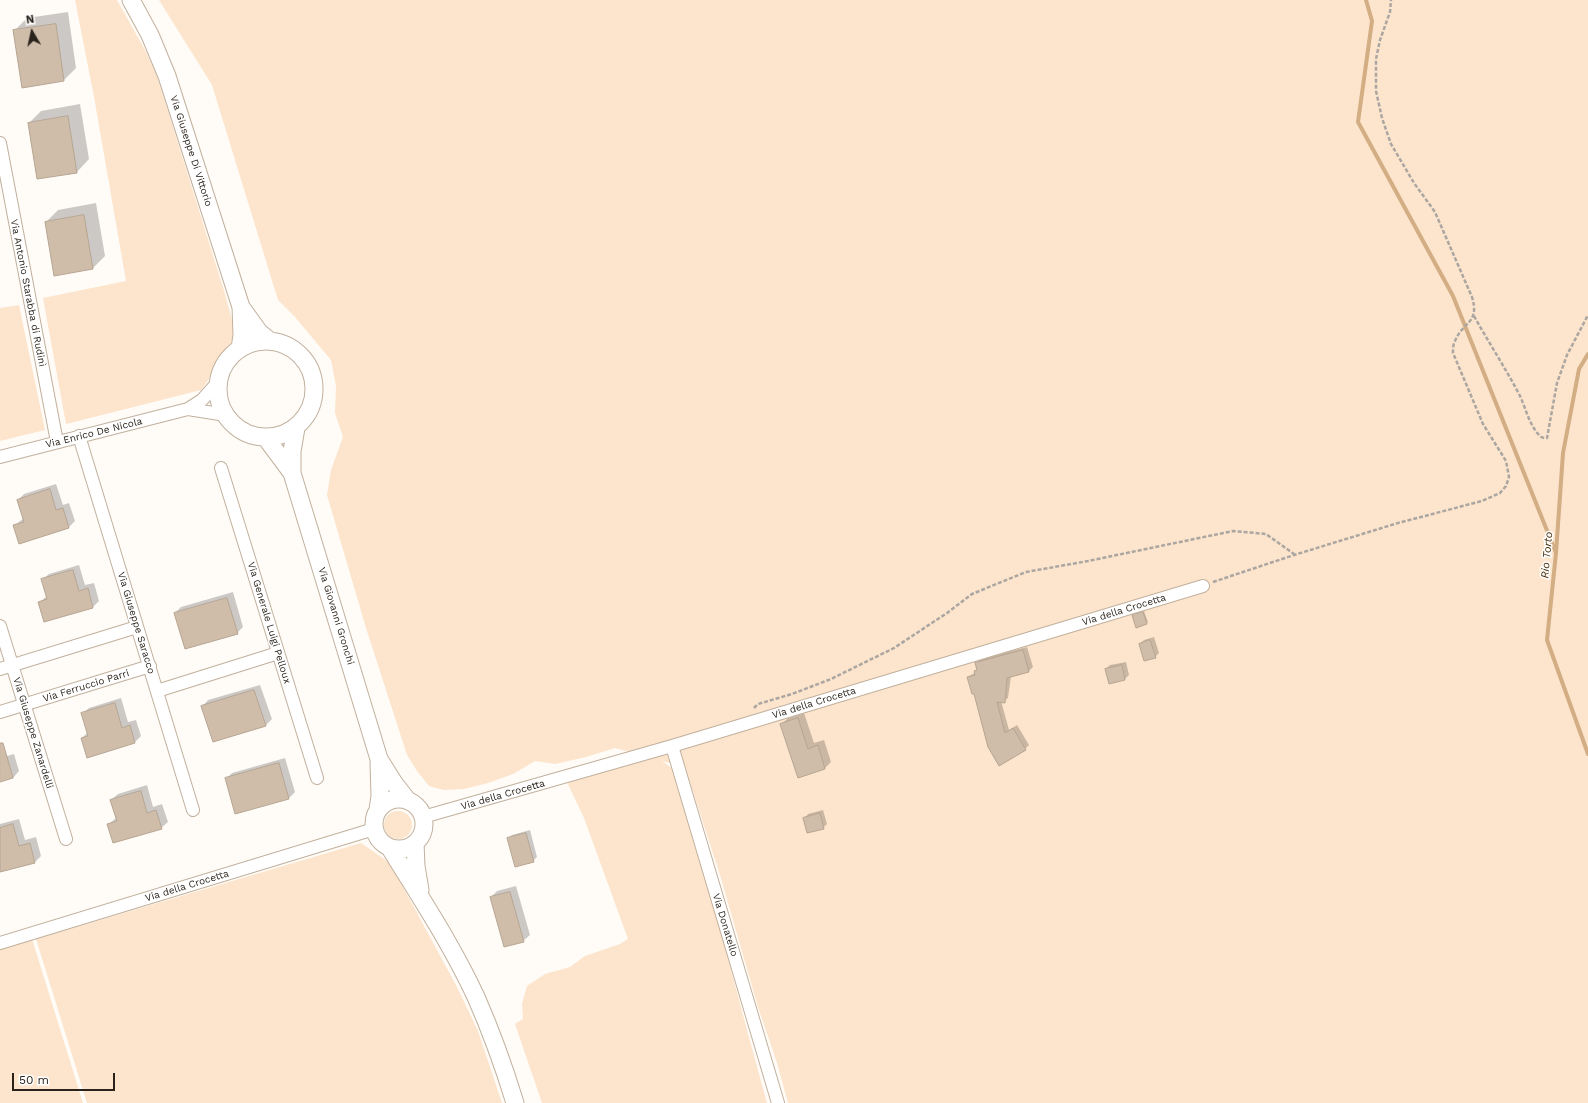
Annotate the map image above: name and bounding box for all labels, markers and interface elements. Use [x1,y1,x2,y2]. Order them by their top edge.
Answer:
north arrow [12,12,52,52]
text: N [25,13,35,27]
street label: Via Giuseppe Di Vittorio [167,94,215,208]
street label: Via Antonio Starabba di Rudinì [8,218,48,368]
street label: Via Enrico De Nicola [44,415,144,451]
water label: Rio Torto [1538,531,1556,579]
street label: Via Generale Luigi Pelloux [245,561,293,685]
street label: Via Giovanni Gronchi [315,566,357,666]
street label: Via Giuseppe Saracco [115,571,157,675]
street label: Via della Crocetta [1081,592,1167,628]
street label: Via Ferruccio Parri [41,667,131,705]
street label: Via Giuseppe Zanardelli [10,676,56,790]
street label: Via della Crocetta [771,685,857,721]
street label: Via della Crocetta [460,777,546,813]
street label: Via della Crocetta [144,868,230,904]
street label: Via Donatello [710,892,740,958]
scale bar [14,1065,117,1091]
text: 50 m [19,1073,49,1087]

